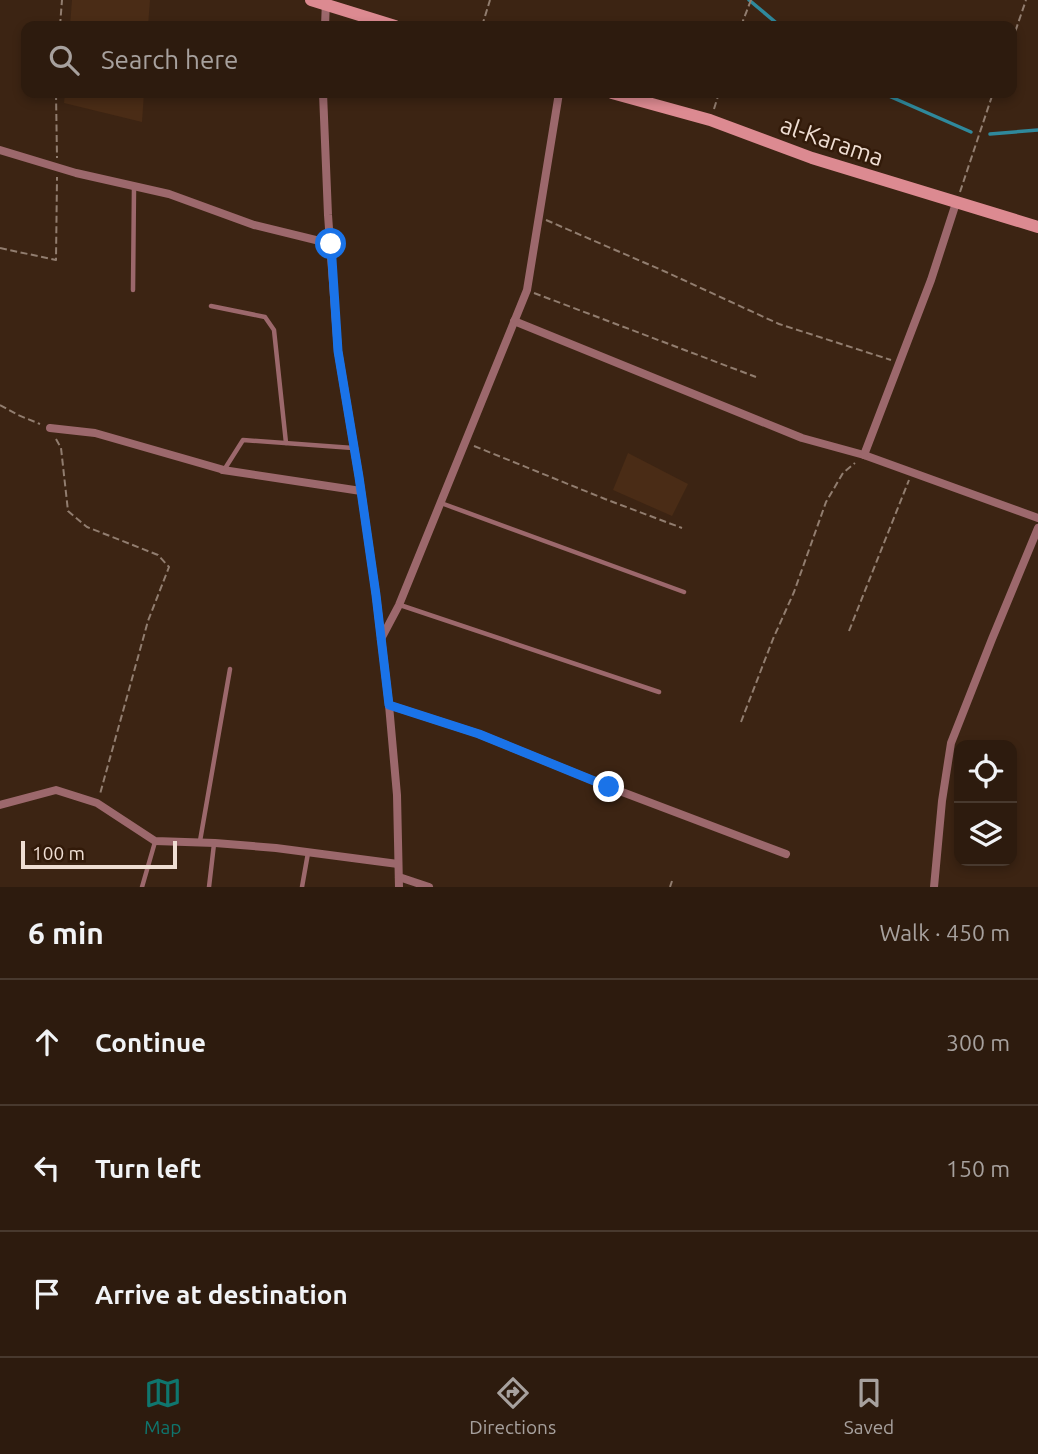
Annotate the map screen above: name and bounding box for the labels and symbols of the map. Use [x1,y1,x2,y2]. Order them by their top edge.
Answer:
street label: al-Karama [777,111,887,171]
route start [315,228,346,259]
route end [593,771,624,802]
scale bar [21,838,177,870]

